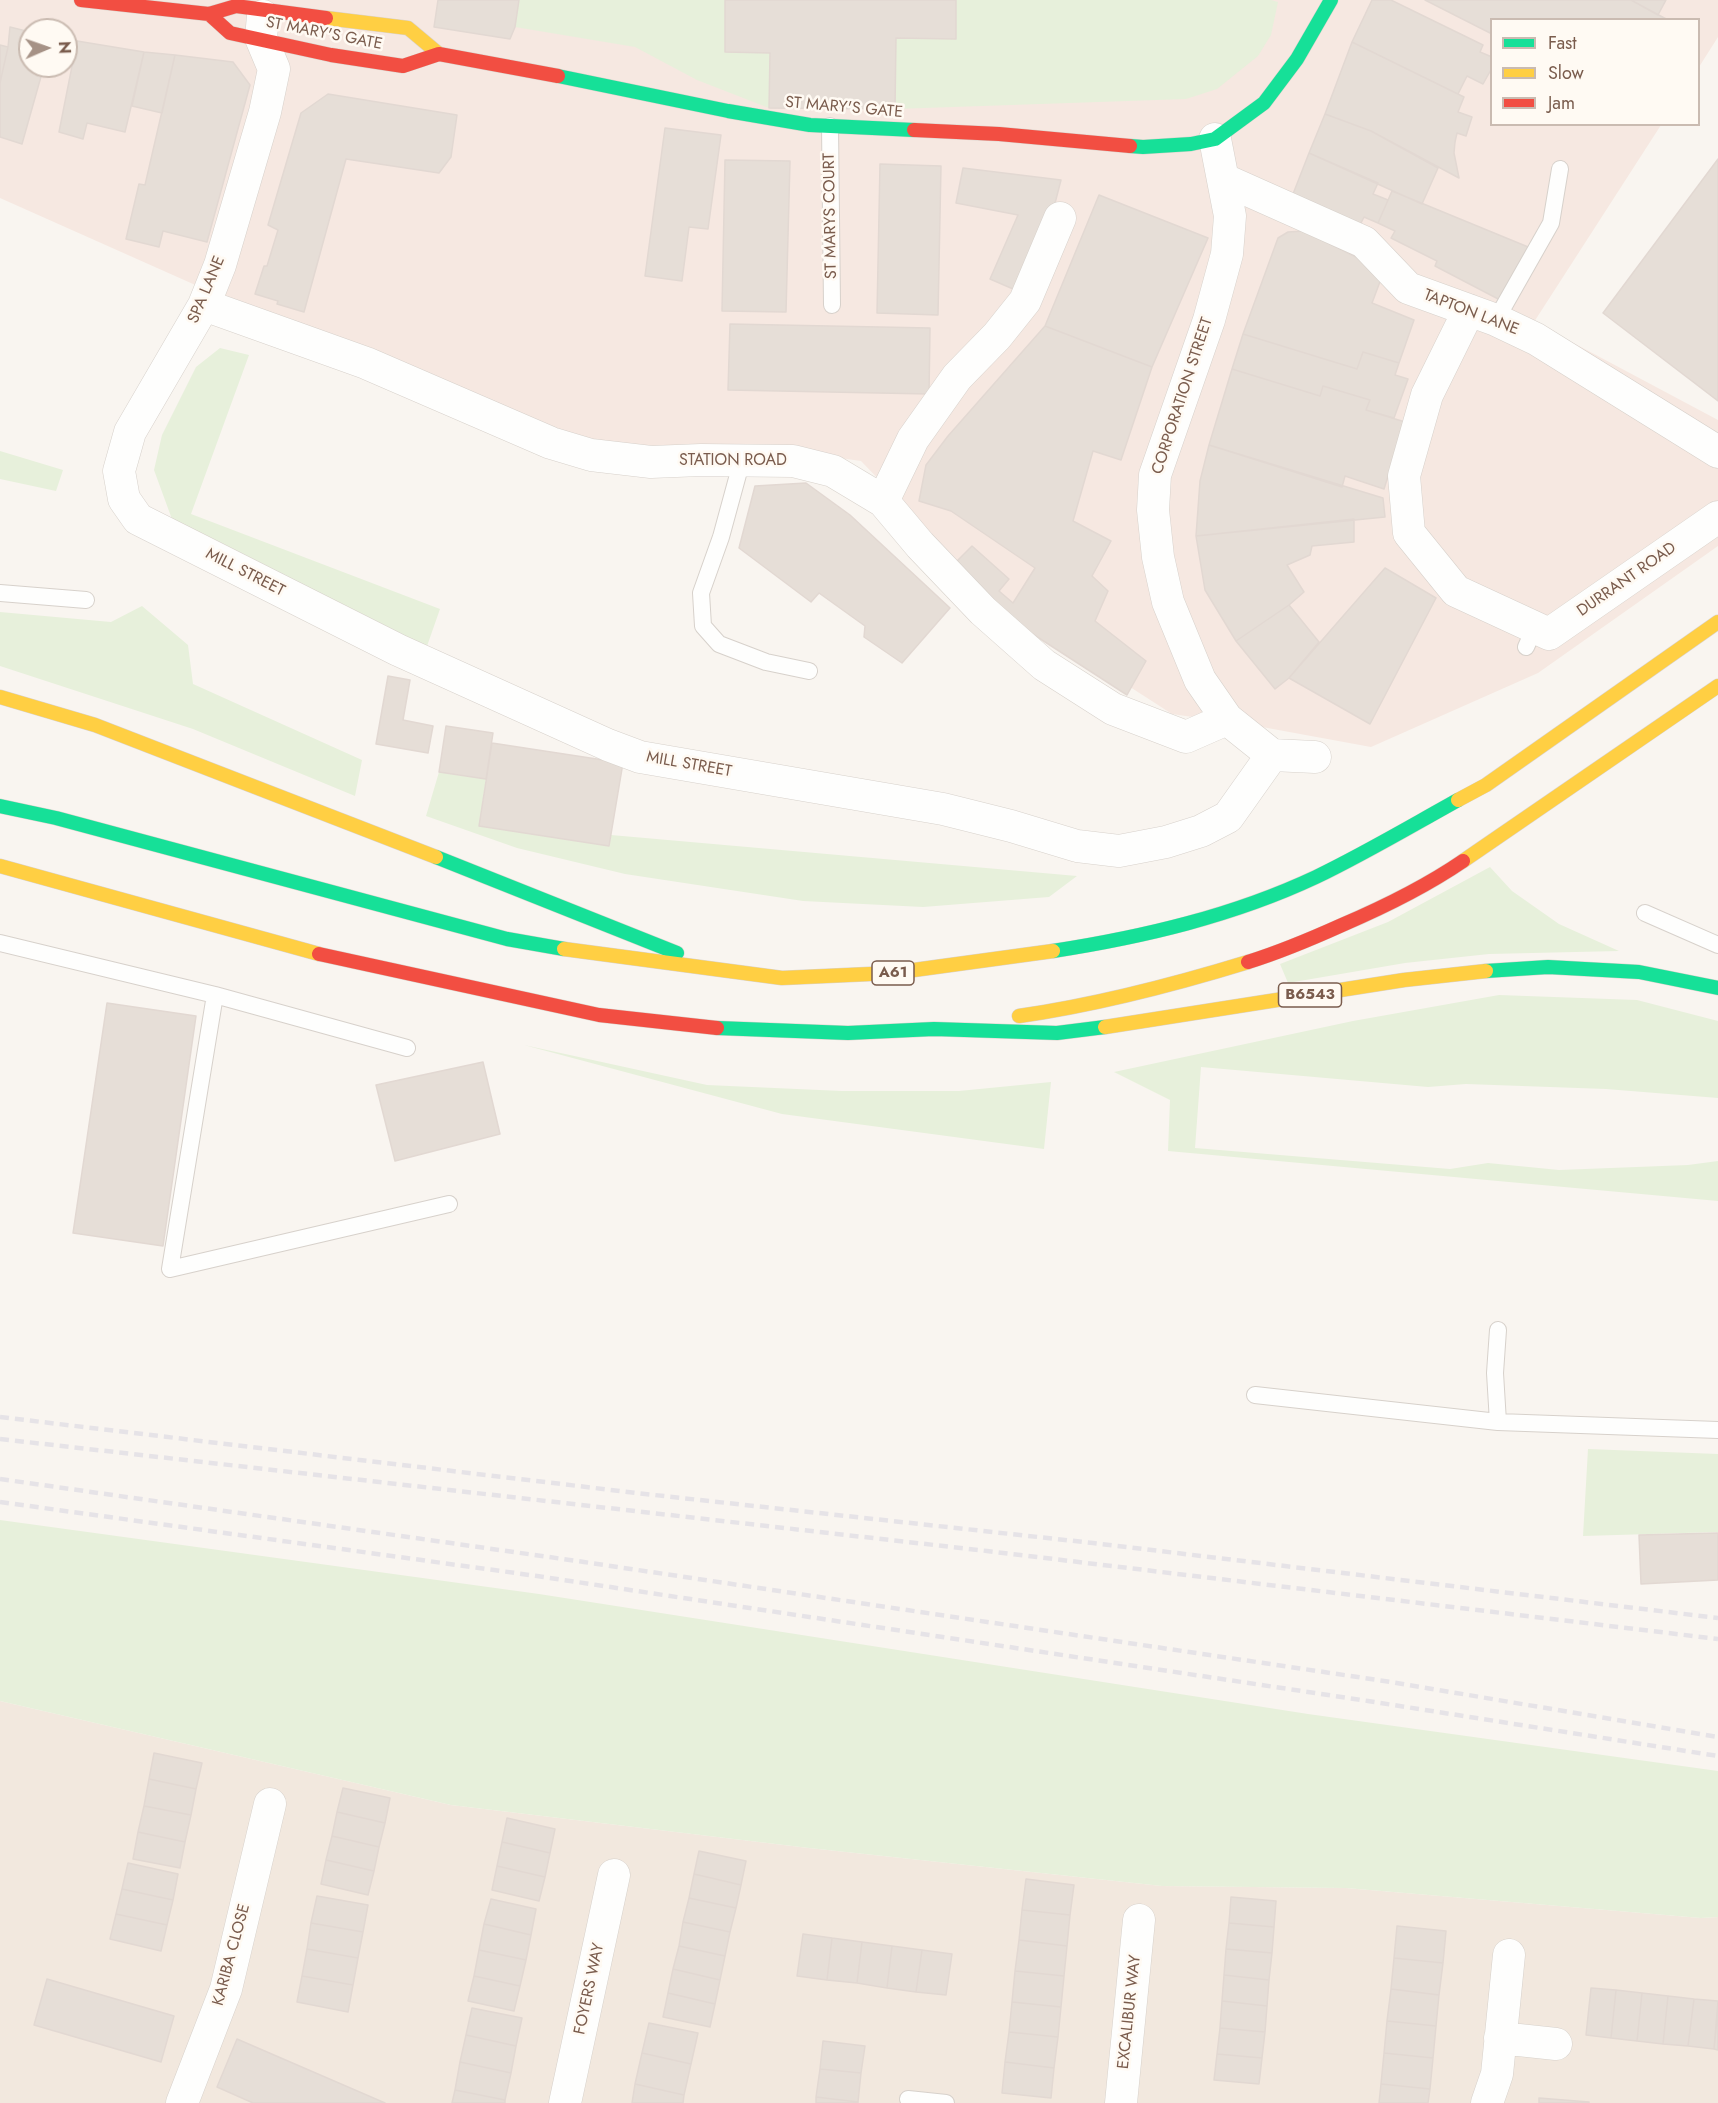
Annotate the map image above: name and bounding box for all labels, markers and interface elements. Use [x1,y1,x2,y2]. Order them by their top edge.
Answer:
street label: ST MARY'S GATE [264,13,384,55]
north arrow [18,18,78,78]
legend [1490,18,1700,126]
text: Fast [1548,30,1577,56]
text: N [53,41,76,54]
text: Slow [1548,60,1584,86]
text: Jam [1548,90,1575,116]
street label: ST MARY'S GATE [784,93,904,123]
street label: ST MARYS COURT [820,153,842,279]
street label: SPA LANE [184,253,230,327]
street label: TAPTON LANE [1421,286,1521,340]
street label: CORPORATION STREET [1149,315,1217,477]
street label: STATION ROAD [679,451,787,471]
street label: DURRANT ROAD [1574,539,1680,621]
street label: MILL STREET [202,545,288,601]
street label: MILL STREET [645,748,733,782]
road number: A61 [872,961,914,985]
road number: B6543 [1278,983,1342,1007]
street label: KARIBA CLOSE [209,1902,255,2008]
street label: FOYERS WAY [571,1941,609,2037]
street label: EXCALIBUR WAY [1114,1954,1146,2070]

